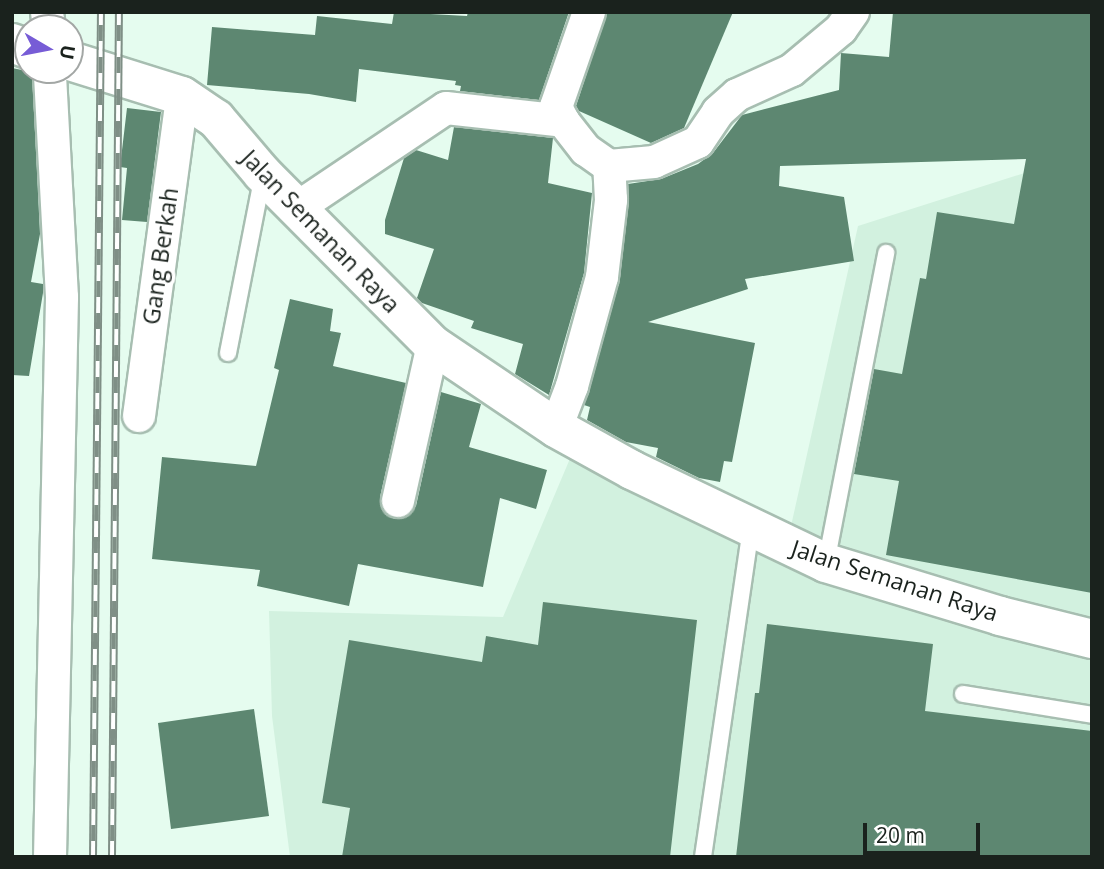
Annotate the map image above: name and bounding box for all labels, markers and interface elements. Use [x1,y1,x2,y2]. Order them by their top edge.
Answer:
north arrow [14,14,84,84]
text: U [54,43,82,62]
street label: Jalan Semanan Raya [236,144,406,318]
street label: Gang Berkah [137,186,183,326]
street label: Jalan Semanan Raya [788,534,1002,626]
scale bar [866,810,983,854]
text: 20 m [876,821,925,849]

